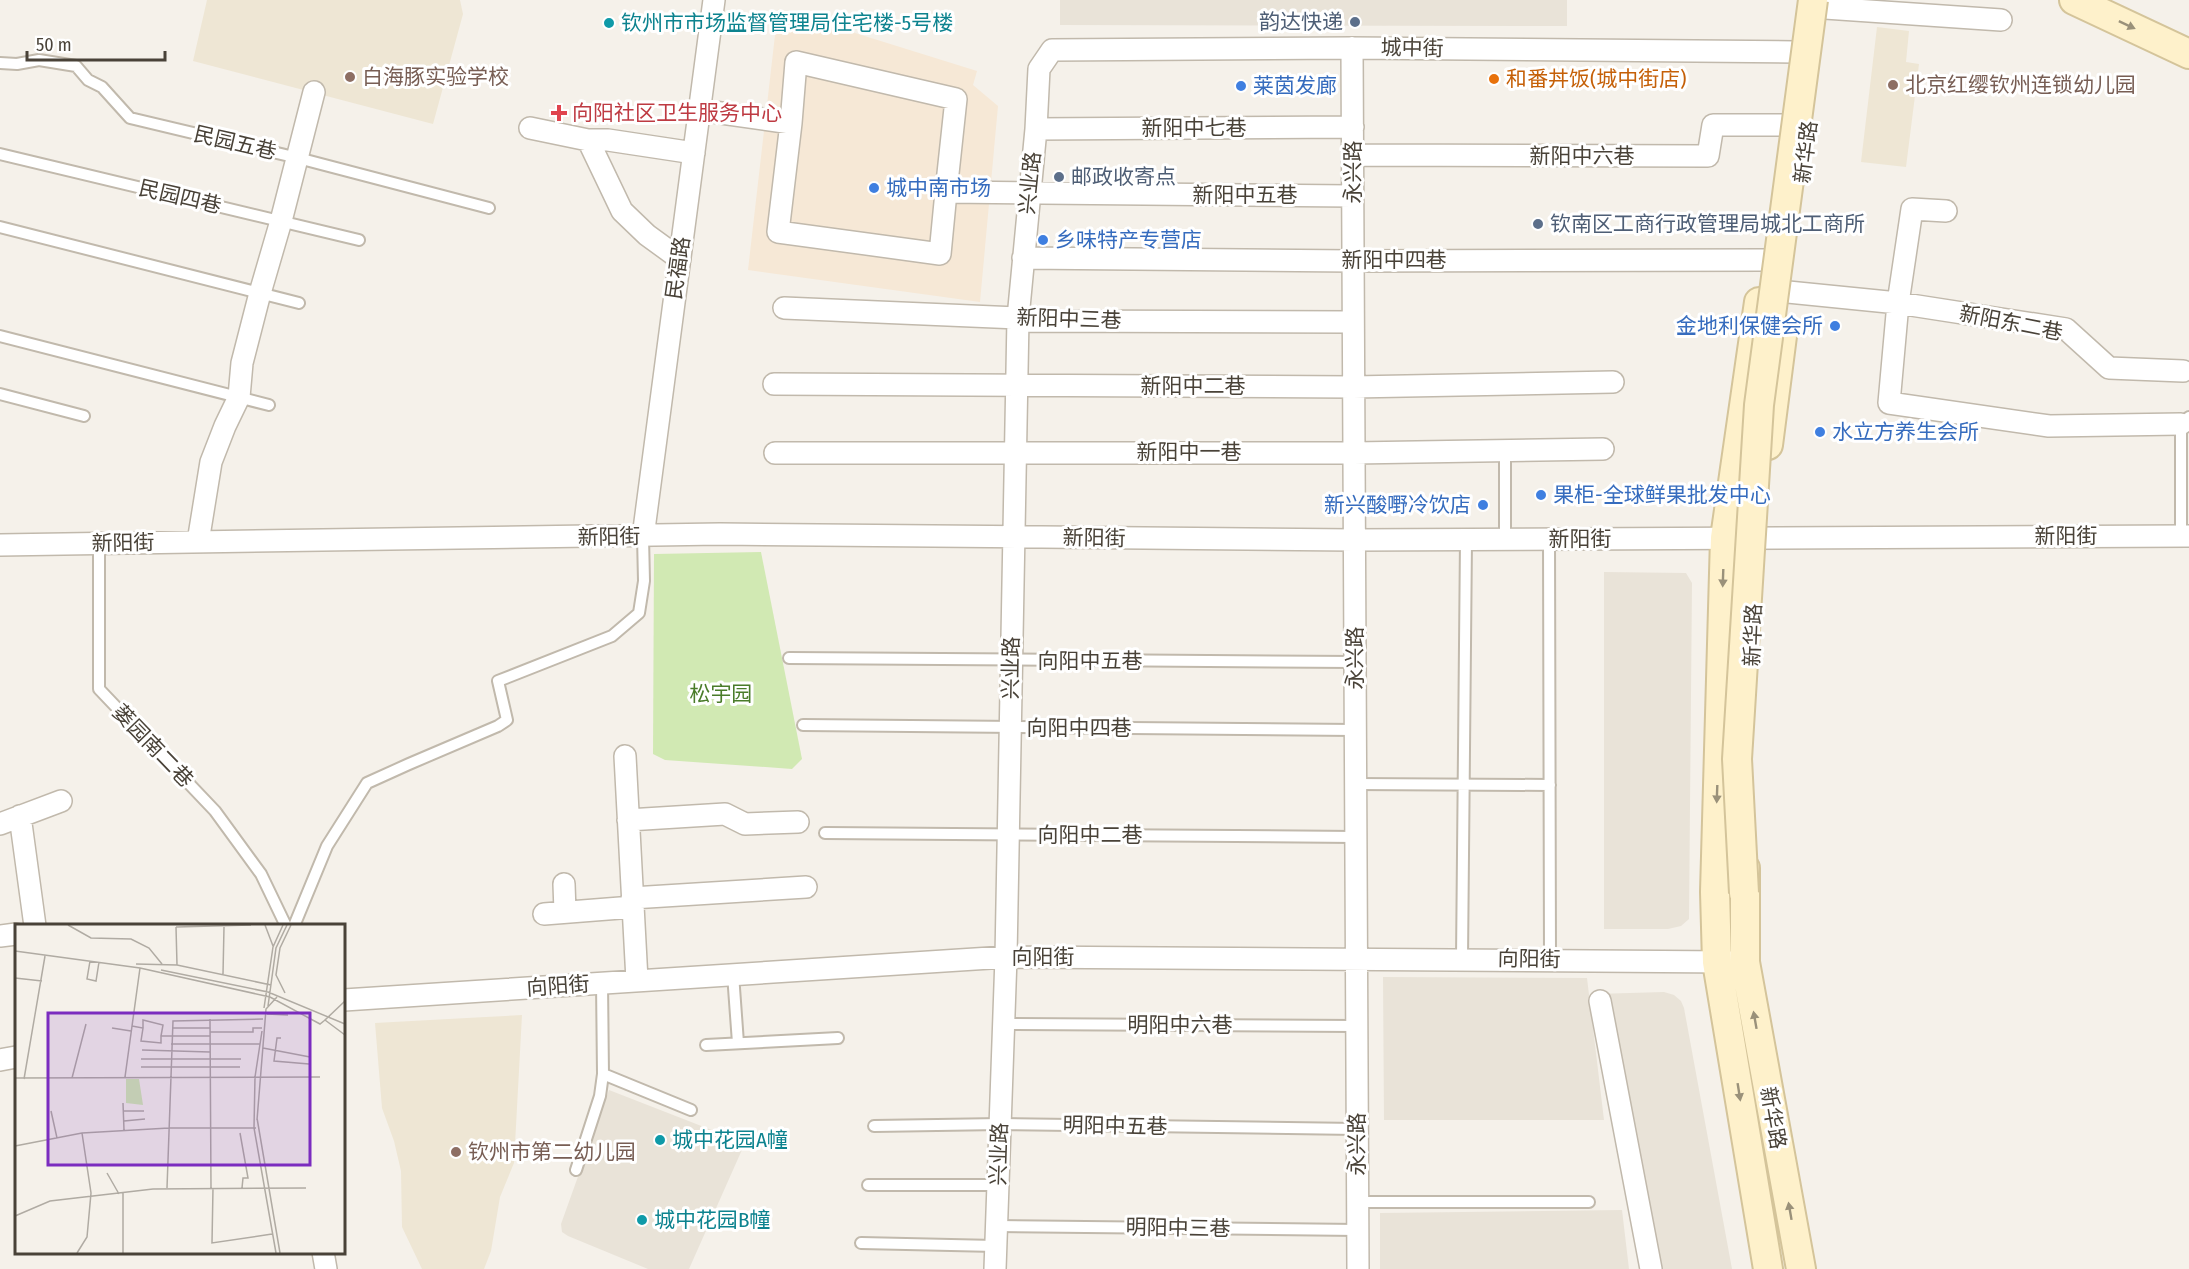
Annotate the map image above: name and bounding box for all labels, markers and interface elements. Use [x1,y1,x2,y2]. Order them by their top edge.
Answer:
place label: 韵达快递 [1259,9,1343,35]
place label: 钦州市市场监督管理局住宅楼-5号楼 [621,10,953,36]
marker: 韵达快递 [1348,15,1362,29]
marker: 钦州市市场监督管理局住宅楼-5号楼 [602,16,616,30]
one-way arrow [2119,20,2136,29]
scale bar [27,24,165,62]
text: 50 m [36,34,72,56]
street label: 城中街 [1380,34,1444,62]
place label: 白海豚实验学校 [362,64,509,90]
place label: 和番丼饭(城中街店) [1506,66,1686,92]
marker: 白海豚实验学校 [343,70,357,84]
marker: 和番丼饭(城中街店) [1487,72,1501,86]
place label: 北京红缨钦州连锁幼儿园 [1905,72,2136,98]
place label: 莱茵发廊 [1253,73,1337,99]
marker: 北京红缨钦州连锁幼儿园 [1886,78,1900,92]
marker: 莱茵发廊 [1234,79,1248,93]
place label: 向阳社区卫生服务中心 [572,100,782,126]
marker: 向阳社区卫生服务中心 [550,104,568,122]
street label: 新阳中七巷 [1142,115,1247,141]
street label: 新华路 [1789,119,1823,185]
street label: 民园五巷 [191,121,279,165]
street label: 永兴路 [1340,141,1366,204]
street label: 新阳中六巷 [1530,143,1635,169]
street label: 兴业路 [1014,150,1046,216]
place label: 邮政收寄点 [1071,164,1176,190]
marker: 邮政收寄点 [1052,170,1066,184]
street label: 民园四巷 [136,175,224,219]
place label: 城中南市场 [886,175,991,201]
marker: 城中南市场 [867,181,881,195]
street label: 新阳中五巷 [1193,182,1298,208]
place label: 钦南区工商行政管理局城北工商所 [1550,211,1865,237]
marker: 钦南区工商行政管理局城北工商所 [1531,217,1545,231]
place label: 乡味特产专营店 [1055,227,1202,253]
marker: 乡味特产专营店 [1036,233,1050,247]
street label: 民福路 [661,235,695,301]
street label: 新阳中四巷 [1342,247,1447,273]
street label: 新阳东二巷 [1957,300,2065,346]
street label: 新阳中三巷 [1016,304,1122,334]
place label: 金地利保健会所 [1676,313,1823,339]
marker: 金地利保健会所 [1828,319,1842,333]
street label: 新阳中二巷 [1141,373,1246,399]
place label: 水立方养生会所 [1832,419,1979,445]
marker: 水立方养生会所 [1813,425,1827,439]
street label: 新阳中一巷 [1137,439,1242,465]
place label: 果柜-全球鲜果批发中心 [1553,482,1771,508]
marker: 果柜-全球鲜果批发中心 [1534,488,1548,502]
place label: 新兴酸嘢冷饮店 [1324,492,1471,518]
marker: 新兴酸嘢冷饮店 [1476,498,1490,512]
street label: 新阳街 [577,523,641,551]
street label: 新阳街 [2035,523,2098,549]
street label: 新阳街 [1062,524,1126,552]
street label: 新阳街 [1549,526,1612,552]
street label: 新阳街 [91,529,155,557]
one-way arrow [1719,569,1728,588]
street label: 新华路 [1739,603,1767,667]
street label: 永兴路 [1342,627,1368,690]
street label: 兴业路 [997,636,1025,700]
street label: 向阳中五巷 [1038,648,1143,674]
park label: 松宇园 [690,681,753,707]
street label: 蒌园南二巷 [107,699,199,793]
street label: 向阳中四巷 [1027,715,1132,741]
one-way arrow [1713,784,1722,803]
street label: 向阳中二巷 [1038,822,1143,848]
inset map [15,924,345,1254]
street label: 向阳街 [1012,944,1075,970]
street label: 向阳街 [1497,945,1561,973]
street label: 向阳街 [526,971,590,1001]
one-way arrow [1750,1010,1759,1029]
street label: 明阳中六巷 [1128,1012,1233,1038]
one-way arrow [1735,1083,1744,1102]
street label: 新华路 [1755,1085,1791,1151]
street label: 明阳中五巷 [1062,1112,1168,1140]
street label: 永兴路 [1344,1113,1370,1176]
street label: 兴业路 [985,1122,1013,1186]
place label: 城中花园A幢 [672,1127,788,1153]
marker: 城中花园A幢 [653,1133,667,1147]
place label: 钦州市第二幼儿园 [468,1139,636,1165]
marker: 钦州市第二幼儿园 [449,1145,463,1159]
one-way arrow [1785,1202,1794,1221]
place label: 城中花园B幢 [654,1207,771,1233]
marker: 城中花园B幢 [635,1213,649,1227]
street label: 明阳中三巷 [1125,1214,1231,1242]

